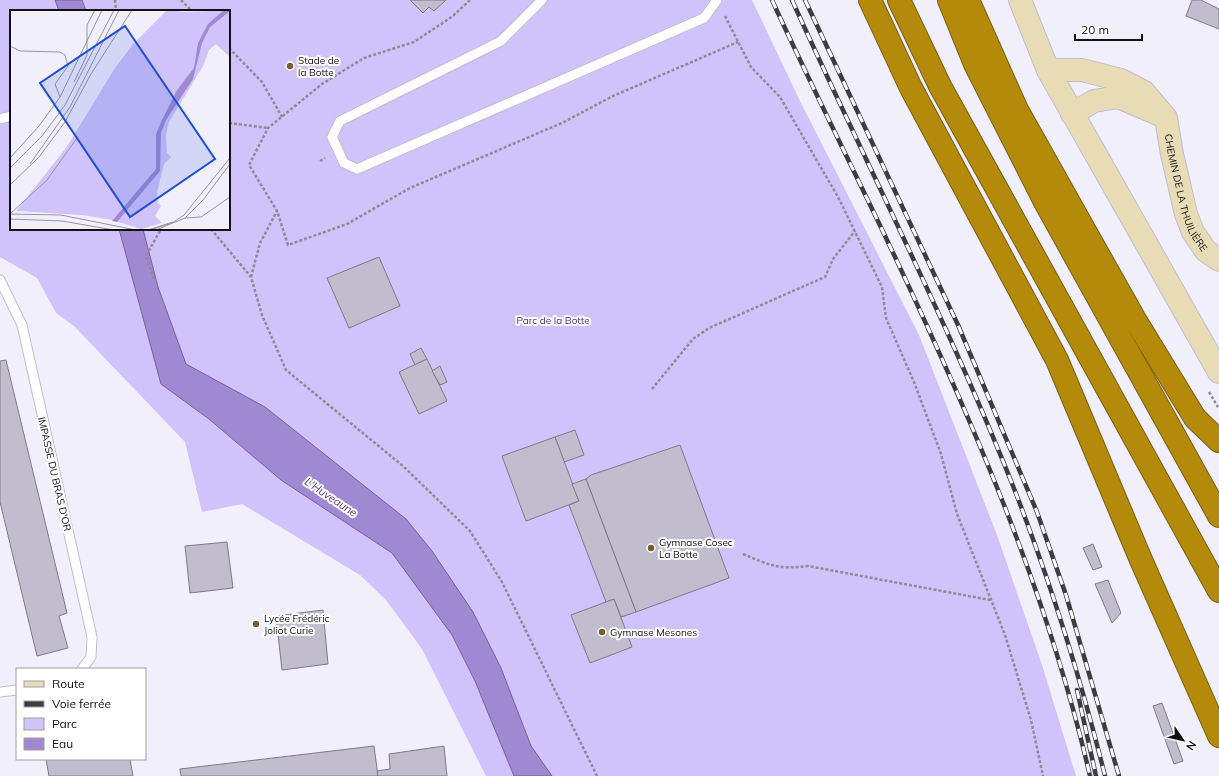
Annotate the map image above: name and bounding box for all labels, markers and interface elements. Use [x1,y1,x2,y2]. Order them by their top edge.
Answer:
inset map [10,10,230,230]
scale bar [1075,16,1142,42]
text: 20 m [1081,22,1109,37]
place label: Stade de la Botte [298,54,339,79]
marker: Stade de la Botte [285,61,295,71]
street label: CHEMIN DE LA THUILIÈRE [1162,133,1210,254]
park label: Parc de la Botte [516,314,590,327]
street label: IMPASSE DU BRAS D'OR [35,416,74,532]
water label: L'Huveaune [302,474,360,520]
place label: Gymnase Cosec La Botte [659,536,733,561]
marker: Gymnase Cosec La Botte [646,543,656,553]
place label: Lycée Frédéric Joliot Curie [264,612,330,637]
marker: Lycée Frédéric Joliot Curie [251,619,261,629]
place label: Gymnase Mesones [610,626,697,639]
marker: Gymnase Mesones [597,627,607,637]
legend [16,668,146,760]
text: Route [52,676,85,691]
text: Voie ferrée [52,696,111,711]
text: Parc [52,716,77,731]
north arrow [1163,720,1203,760]
text: Eau [52,736,73,751]
text: N [1183,738,1199,753]

